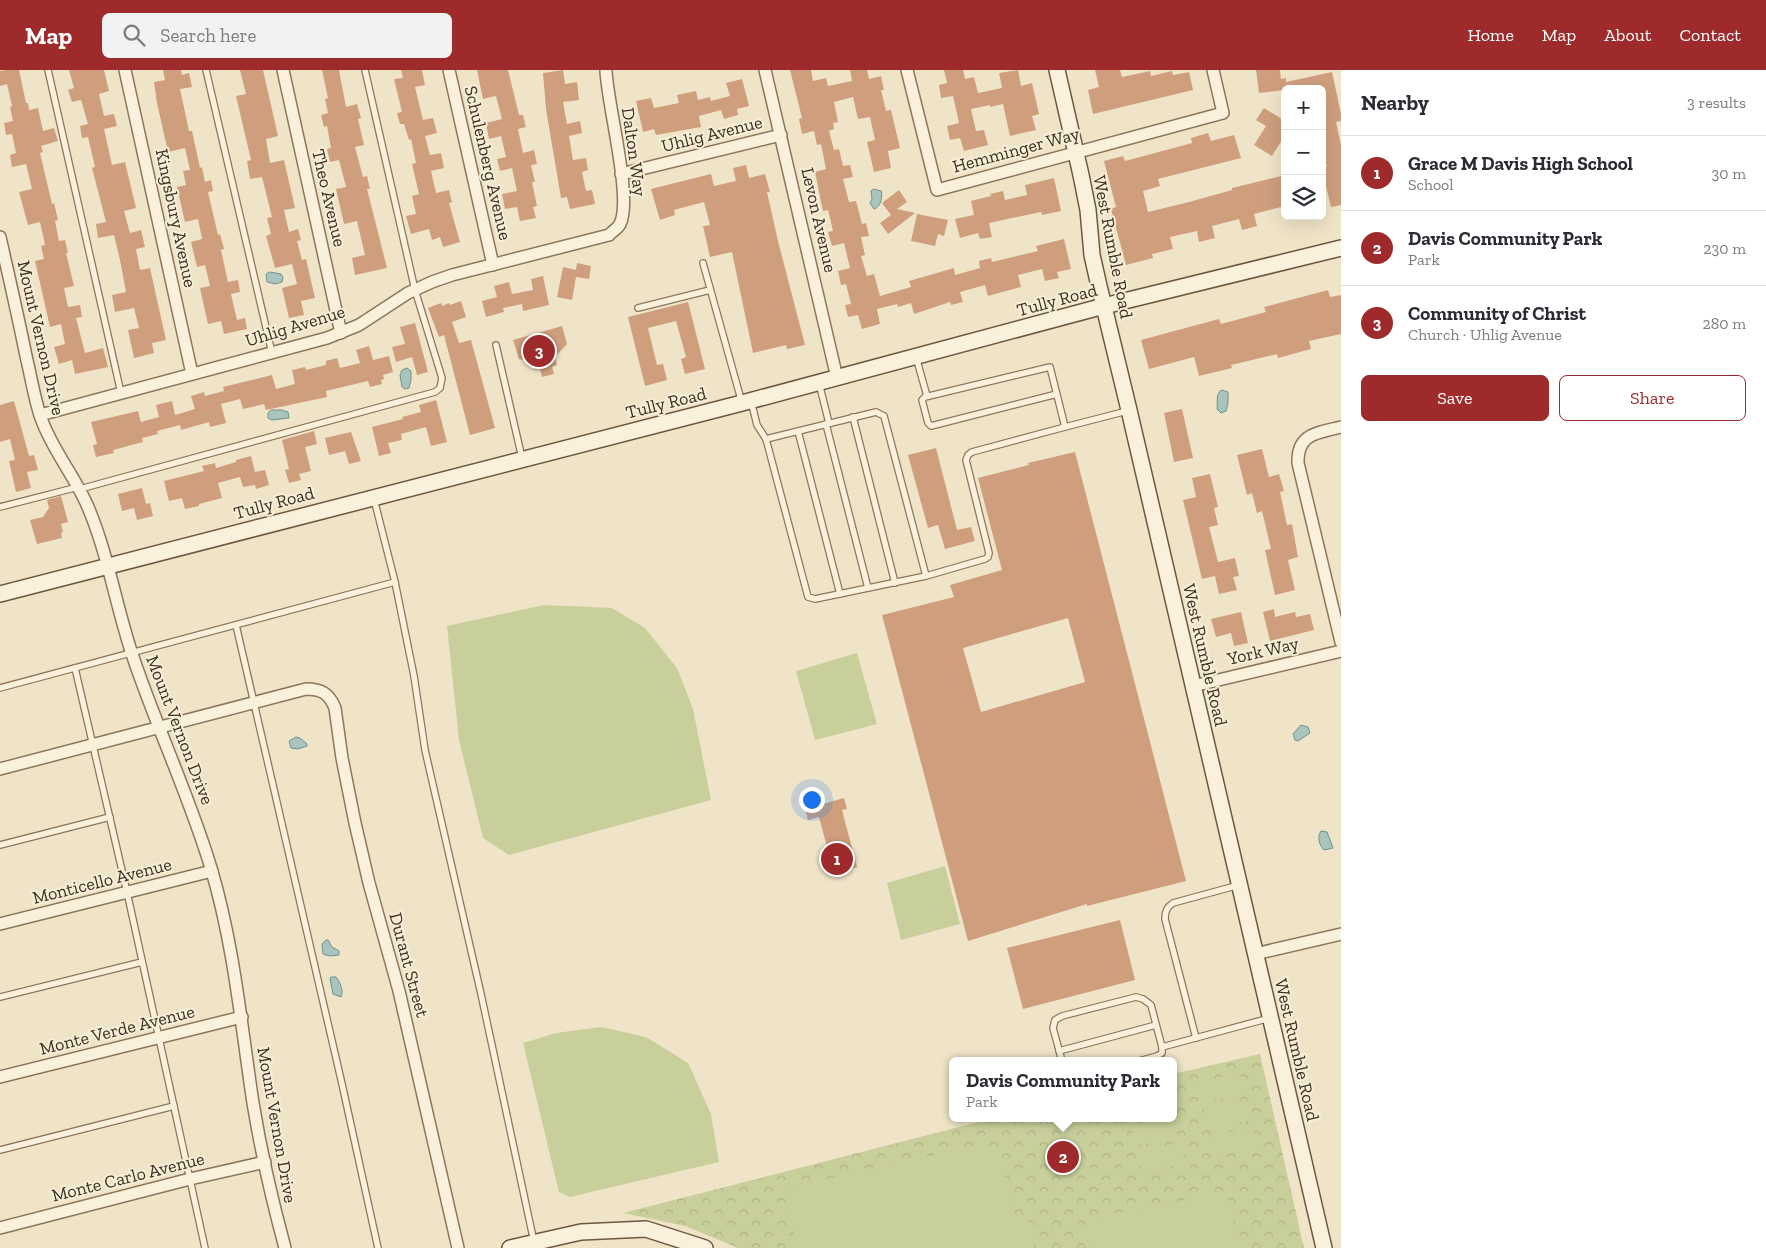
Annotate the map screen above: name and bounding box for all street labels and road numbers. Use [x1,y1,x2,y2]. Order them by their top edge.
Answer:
street label: Schulenberg Avenue [460,84,516,242]
street label: Dalton Way [617,106,651,199]
street label: Uhlig Avenue [659,111,765,157]
street label: Hemminger Way [950,122,1083,178]
street label: Kingsbury Avenue [151,147,201,289]
street label: Theo Avenue [307,147,351,249]
street label: Levon Avenue [796,165,842,275]
street label: West Rumble Road [1088,173,1138,321]
street label: Mount Vernon Drive [13,259,69,417]
street label: Tully Road [1014,279,1100,321]
street label: Uhlig Avenue [242,300,348,352]
street label: Tully Road [623,382,709,424]
street label: Tully Road [231,482,317,524]
street label: West Rumble Road [1178,582,1232,728]
street label: York Way [1224,632,1302,670]
street label: Mount Vernon Drive [141,652,219,808]
street label: Monticello Avenue [30,853,174,909]
street label: Durant Street [384,910,434,1020]
street label: West Rumble Road [1270,977,1324,1123]
street label: Monte Verde Avenue [37,1000,197,1060]
street label: Mount Vernon Drive [252,1045,302,1205]
street label: Monte Carlo Avenue [49,1147,207,1207]

